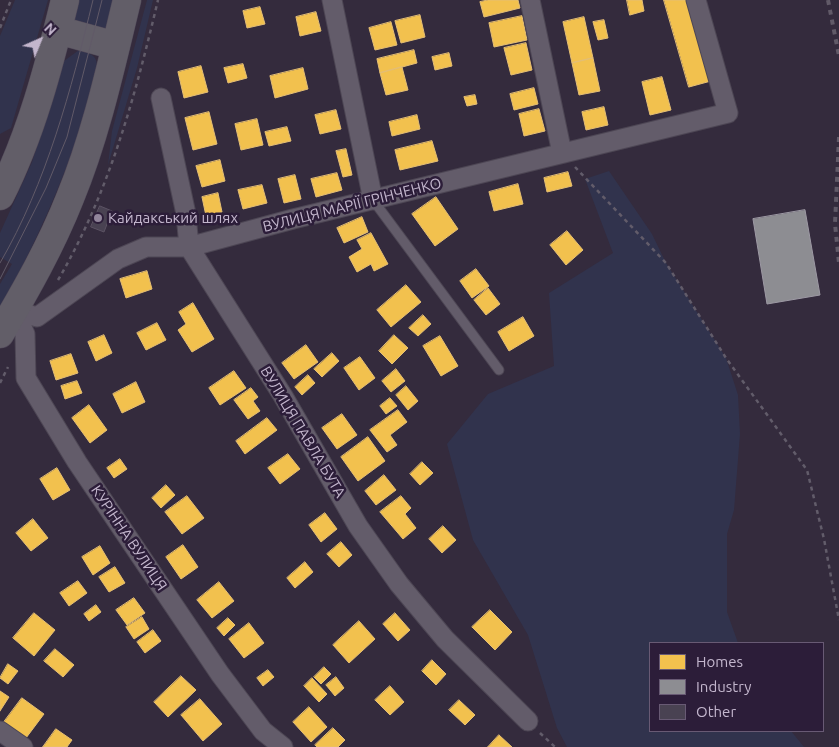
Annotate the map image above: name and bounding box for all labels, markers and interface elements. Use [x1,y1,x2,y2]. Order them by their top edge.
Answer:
north arrow [15,15,65,65]
text: N [41,20,60,39]
street label: ВУЛИЦЯ МАРІЇ ГРІНЧЕНКО [261,174,443,236]
place label: Кайдакський шлях [108,209,238,227]
marker: Кайдакський шлях [92,212,104,224]
street label: ВУЛИЦЯ ПАВЛА БУТА [257,363,349,501]
street label: КУРІННА ВУЛИЦЯ [87,482,171,594]
legend [649,642,824,732]
text: Homes [696,653,743,670]
text: Industry [696,678,751,695]
text: Other [696,703,736,720]

